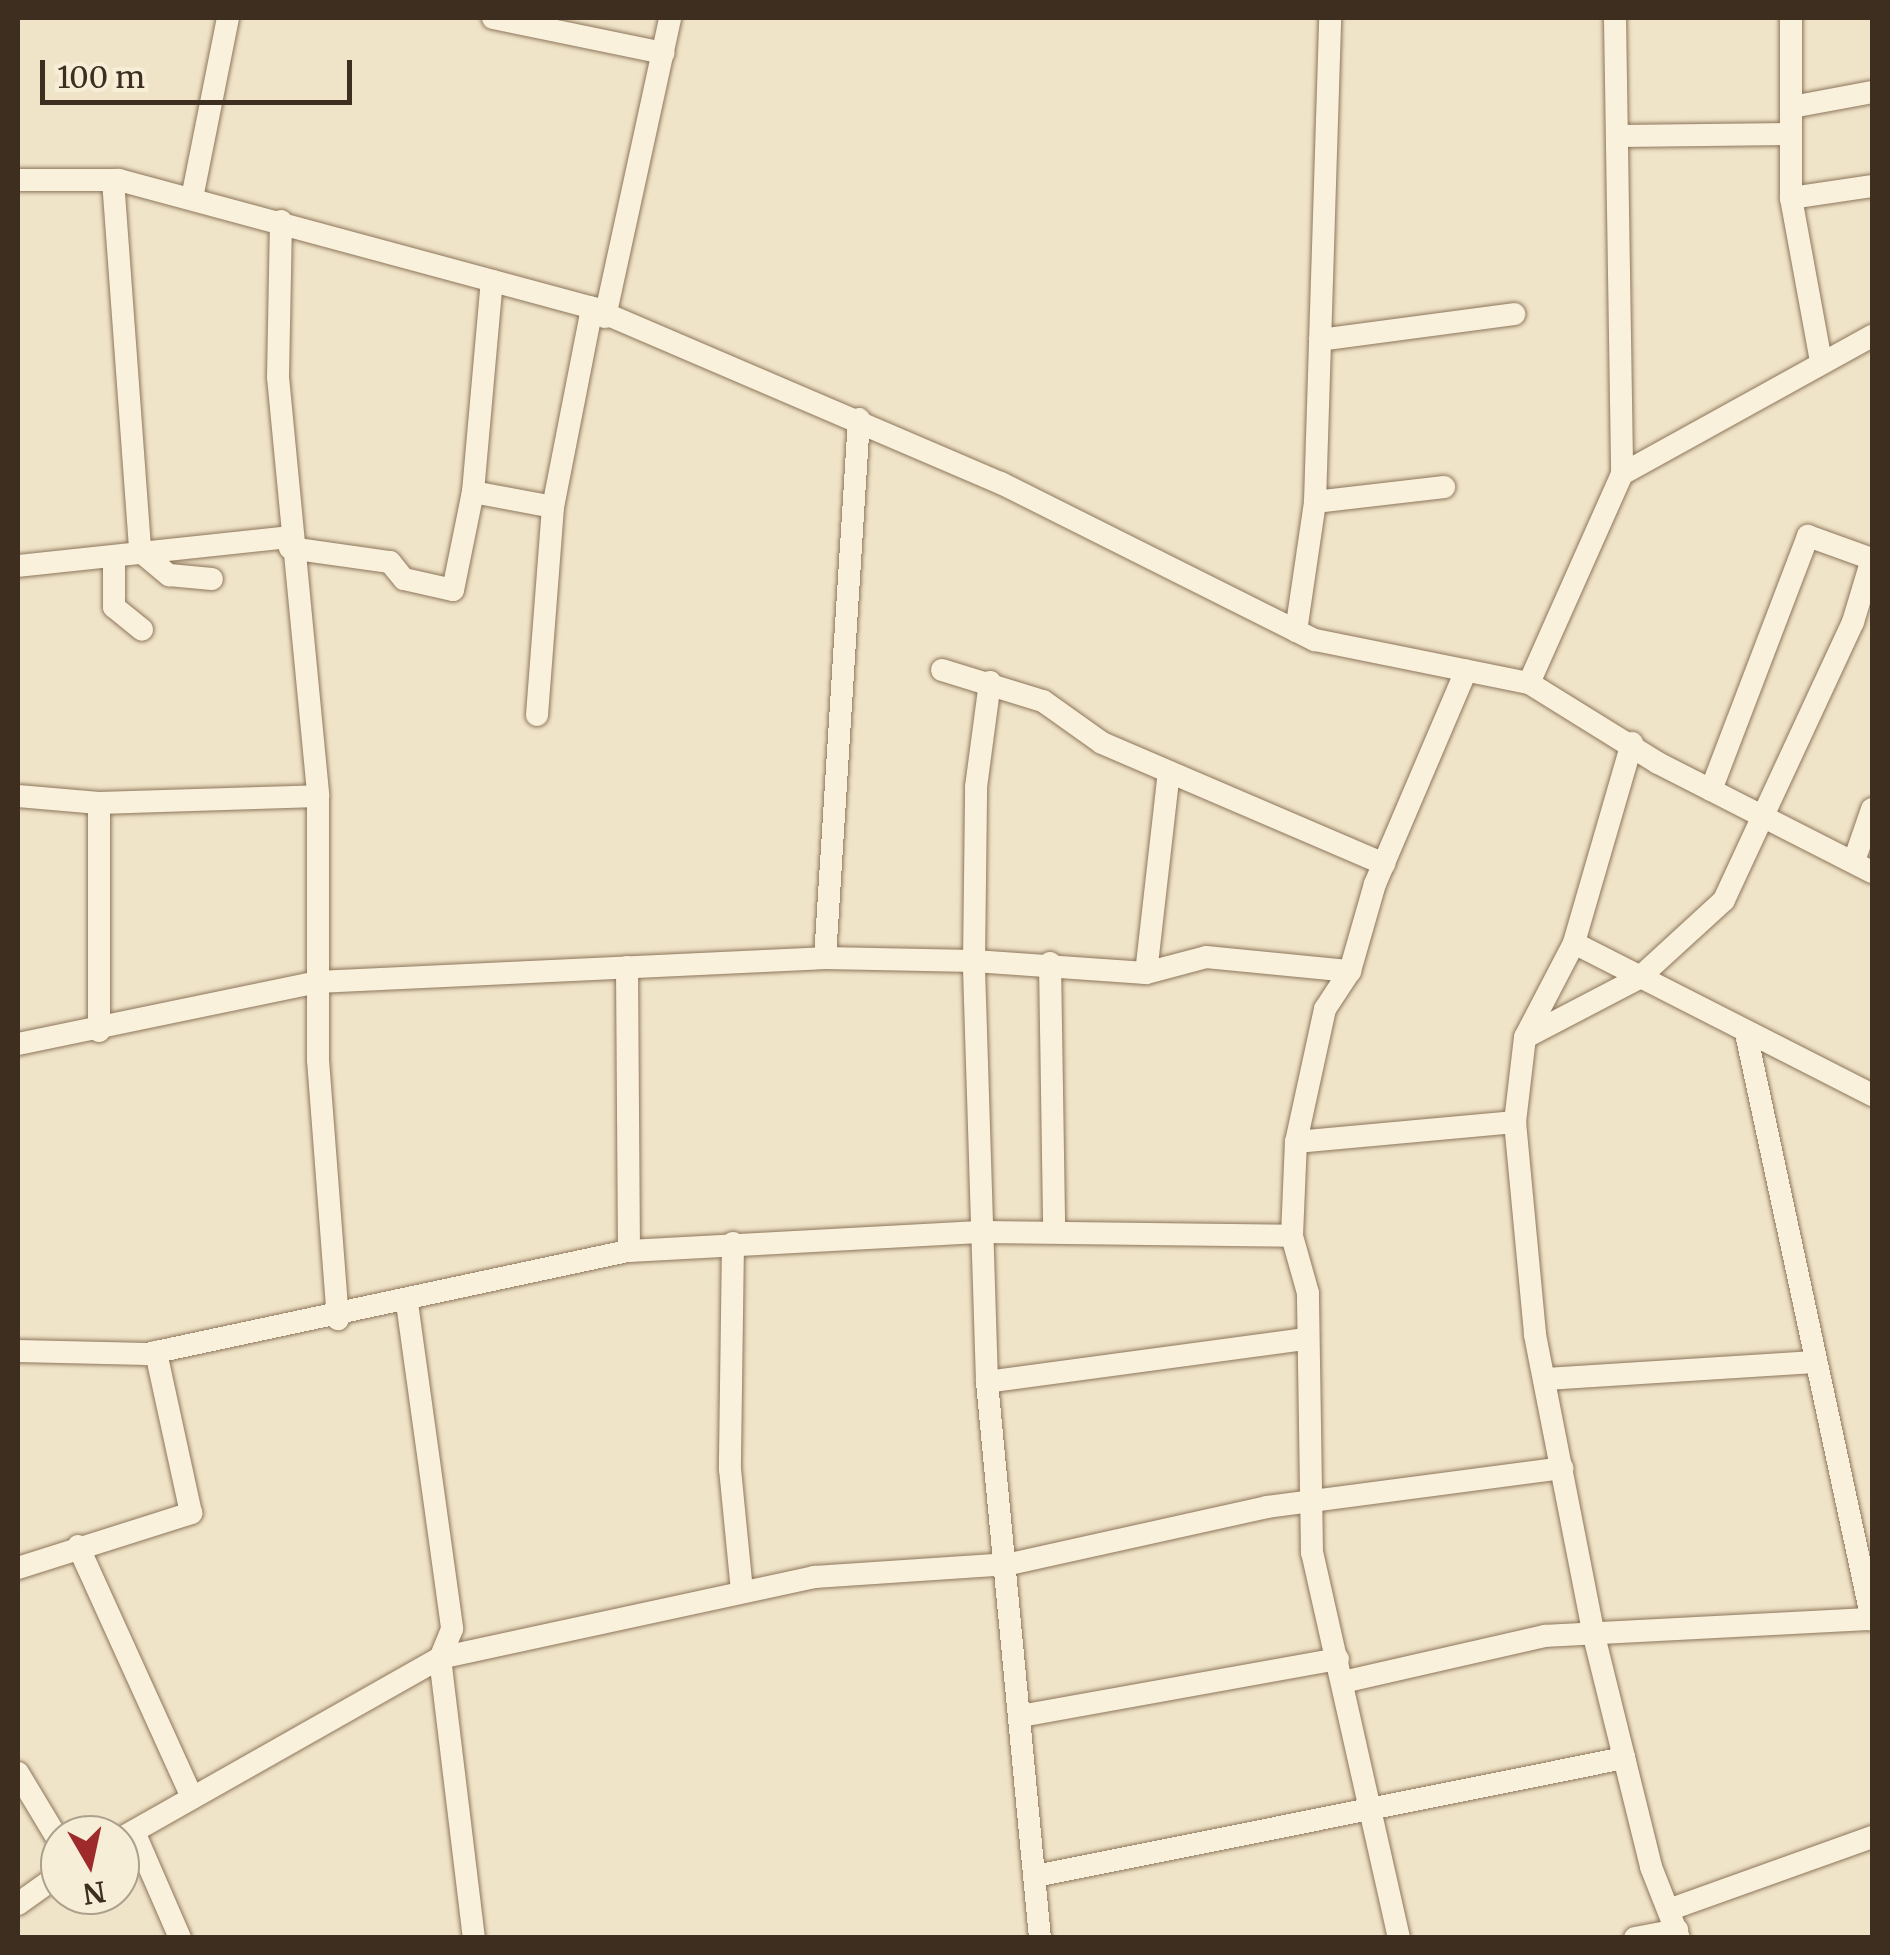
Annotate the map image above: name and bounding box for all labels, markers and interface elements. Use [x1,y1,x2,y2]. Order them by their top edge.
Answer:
scale bar [45,40,358,102]
text: 100 m [57,58,145,96]
north arrow [40,1815,140,1915]
text: N [81,1873,108,1912]

